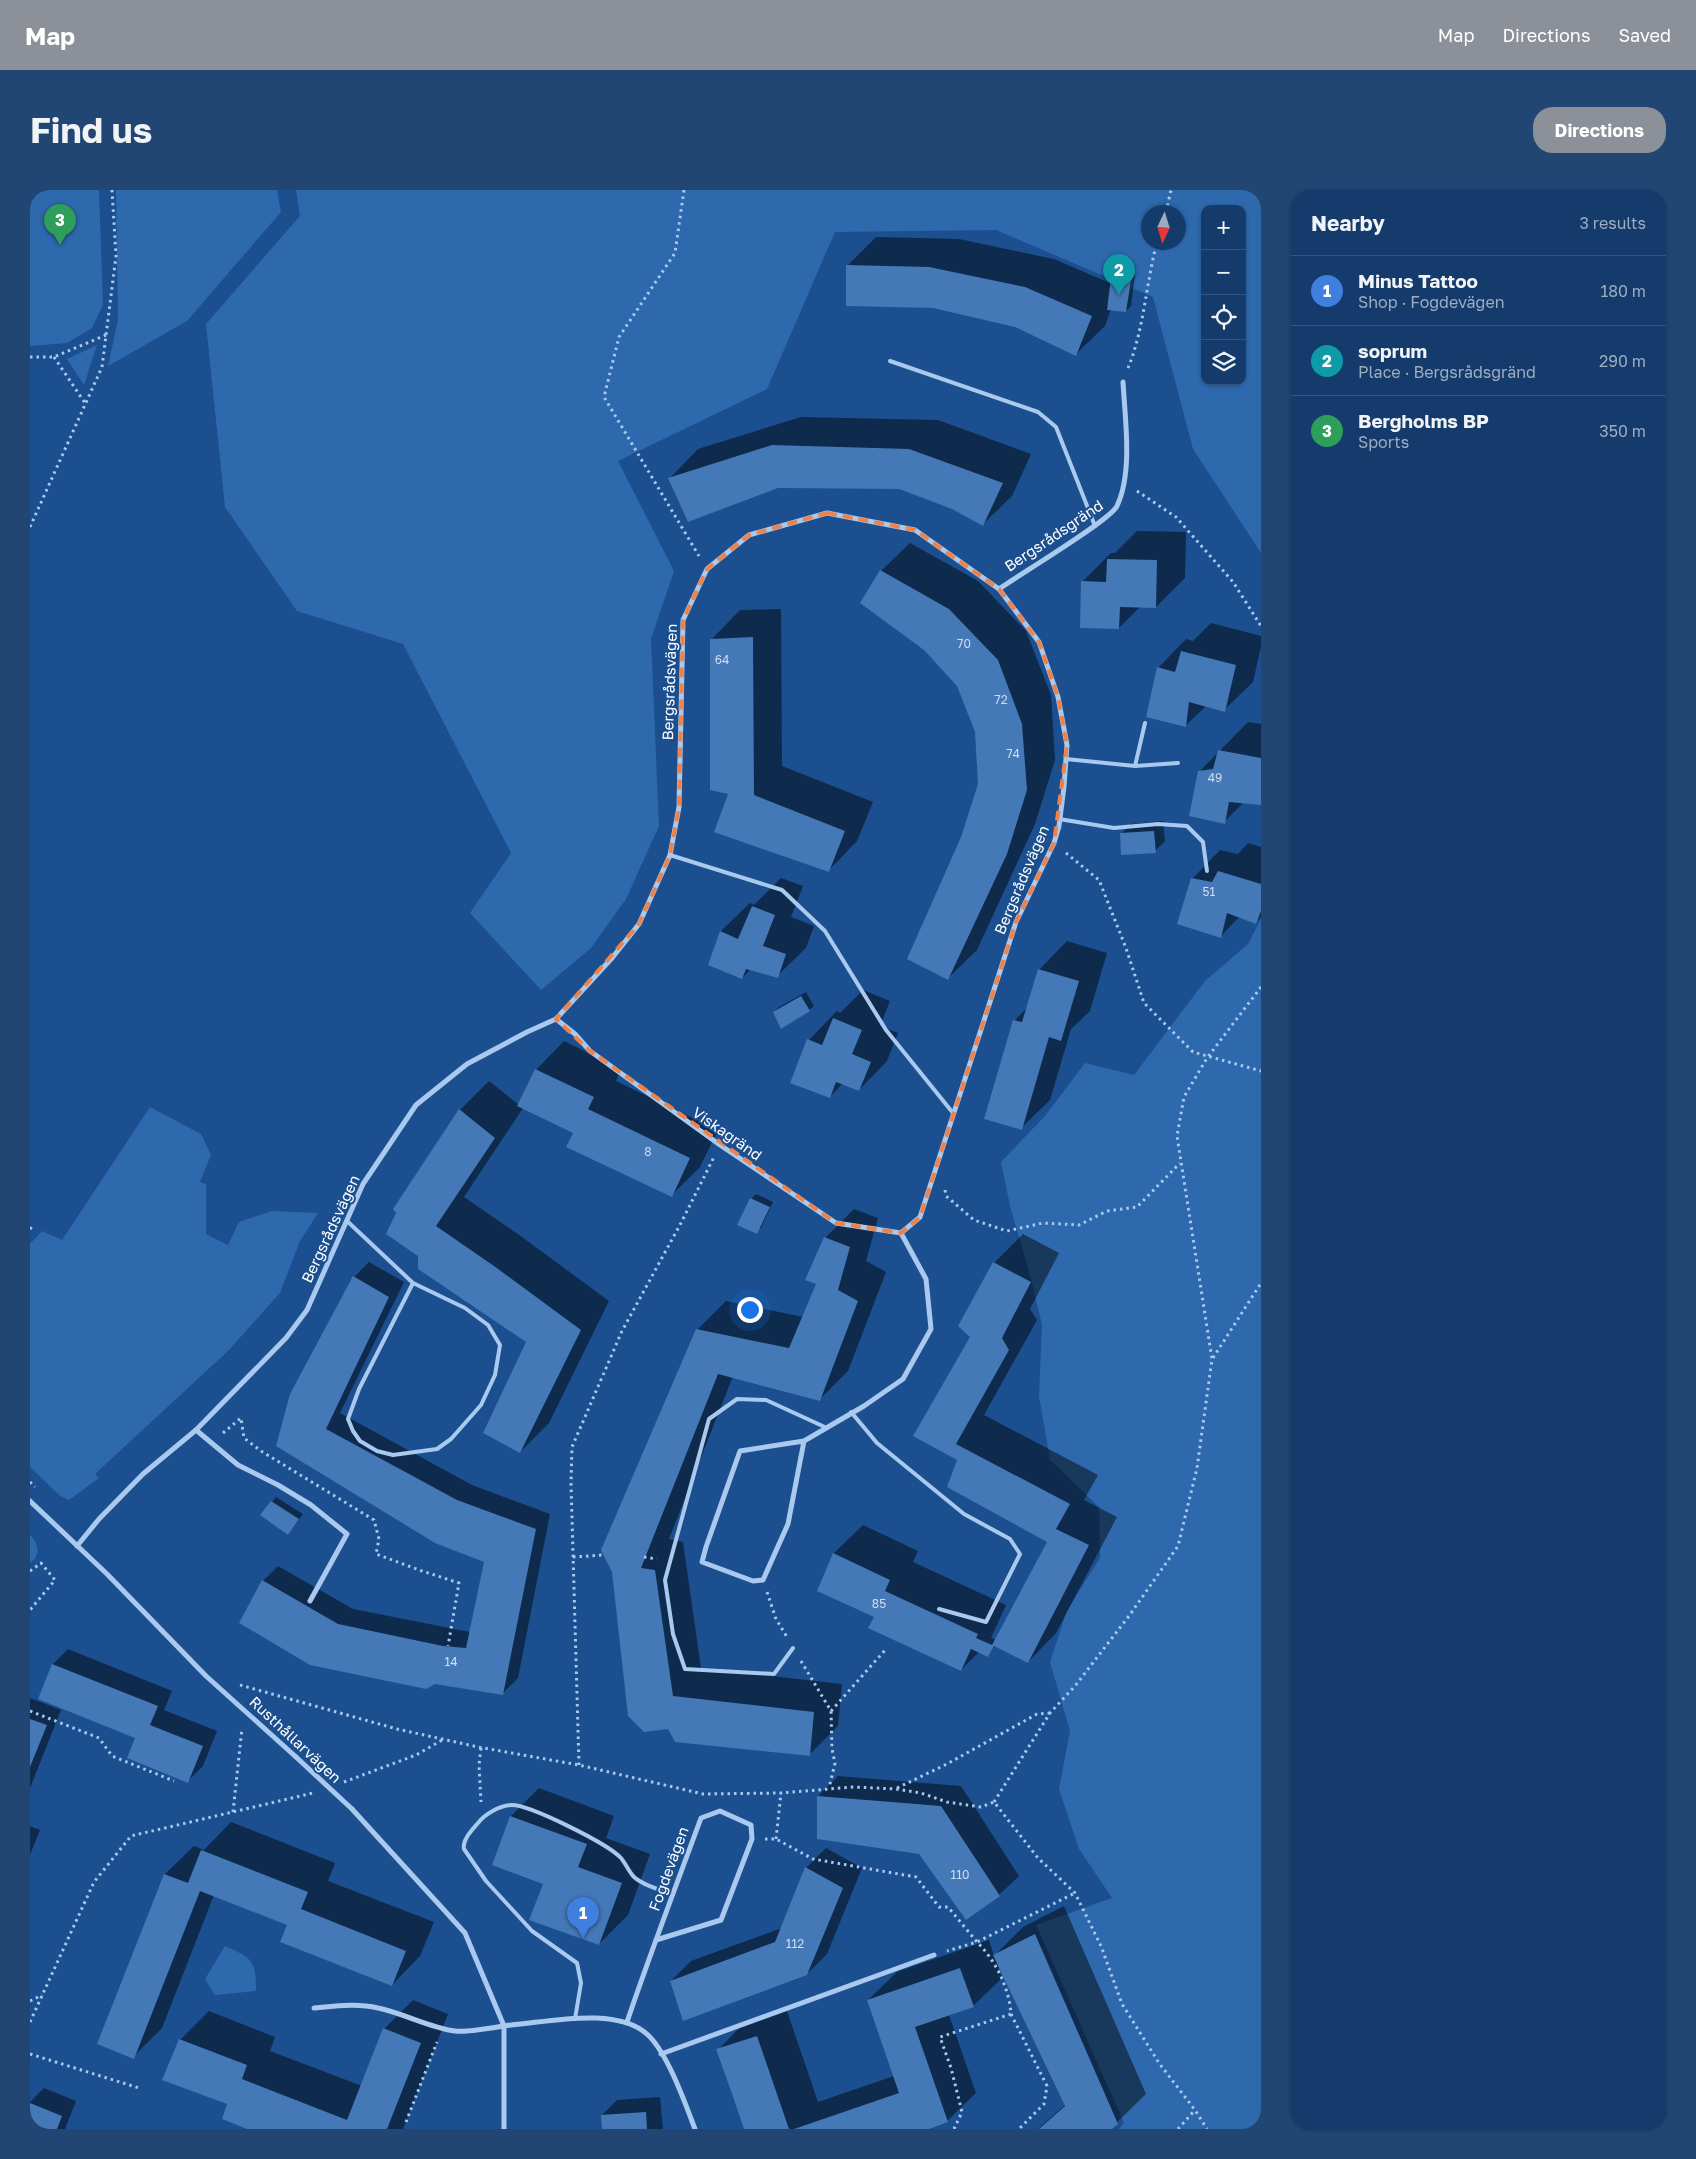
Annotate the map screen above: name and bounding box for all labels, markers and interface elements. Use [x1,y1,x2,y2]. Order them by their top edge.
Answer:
text: Map [25,21,75,50]
text: Map [1438,24,1474,46]
text: Directions [1502,24,1590,46]
text: Saved [1618,24,1671,46]
button: Directions [1533,107,1666,153]
text: Find us [30,109,152,151]
pin: 3 [44,204,76,245]
north arrow [1141,205,1186,250]
map controls [1201,205,1246,385]
button: + [1201,205,1246,250]
text: Nearby [1311,210,1385,236]
text: 3 results [1579,213,1646,233]
button: − [1201,250,1246,295]
pin: 2 [1103,254,1135,295]
text: Minus Tattoo [1358,269,1478,292]
text: 1 [1323,281,1331,301]
text: 180 m [1600,281,1646,301]
text: Shop · Fogdevägen [1358,292,1505,312]
button: locate [1201,295,1246,340]
text: soprum [1358,339,1427,362]
button: layers [1201,340,1246,385]
text: 2 [1322,351,1332,371]
text: 290 m [1599,351,1646,371]
text: Place · Bergsrådsgränd [1358,362,1536,382]
text: Bergholms BP [1358,409,1489,432]
text: 3 [1322,421,1332,441]
text: 350 m [1599,421,1646,441]
text: Sports [1358,432,1409,452]
street label: Bergsrådsgränd [1001,496,1106,575]
street label: Bergsrådsvägen [658,623,680,741]
house number: 70 [957,636,971,651]
house number: 64 [715,652,729,667]
house number: 72 [994,692,1008,707]
house number: 74 [1006,746,1020,761]
house number: 49 [1208,770,1222,785]
street label: Bergsrådsvägen [990,822,1052,937]
house number: 51 [1203,884,1216,899]
street label: Viskagränd [689,1103,766,1164]
house number: 8 [644,1144,652,1159]
street label: Bergsrådsvägen [297,1172,363,1285]
your location [737,1297,763,1323]
house number: 85 [872,1596,886,1611]
house number: 14 [444,1654,458,1669]
street label: Rusthållarvägen [246,1692,345,1786]
street label: Fogdevägen [644,1824,692,1913]
house number: 110 [950,1867,970,1882]
pin: 1 [567,1897,599,1938]
house number: 112 [786,1936,804,1951]

